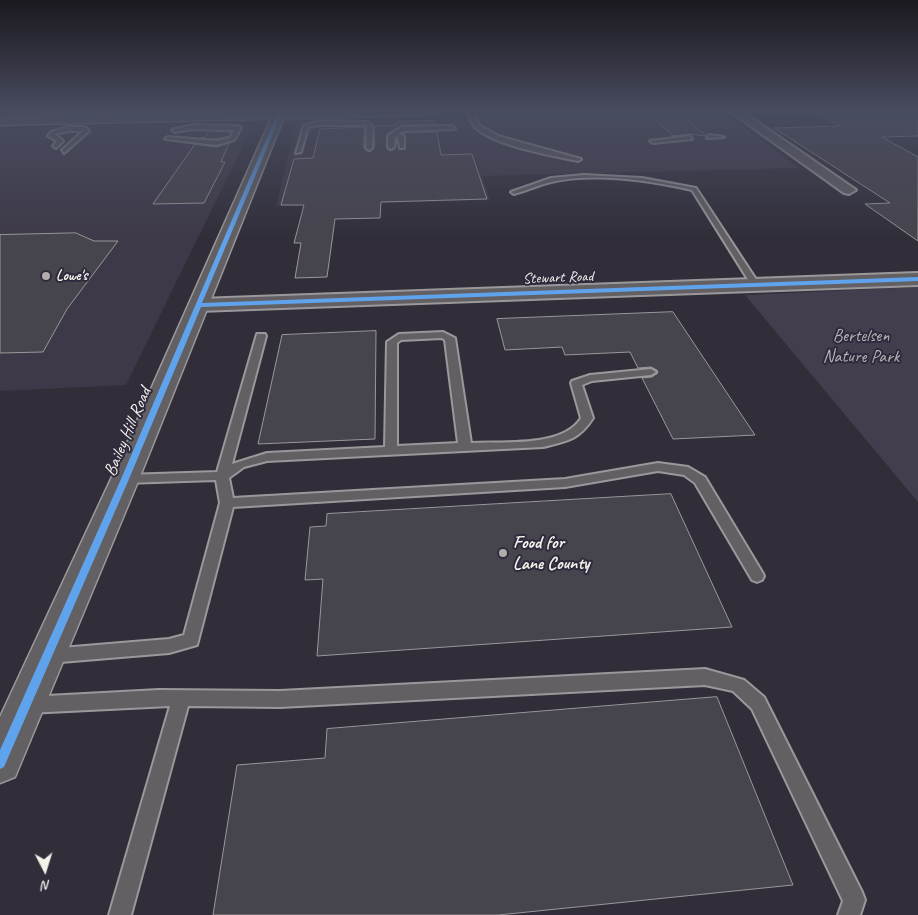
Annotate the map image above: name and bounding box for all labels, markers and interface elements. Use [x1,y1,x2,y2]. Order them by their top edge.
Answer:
place label: Lowe's [56,267,87,285]
street label: Stewart Road [523,268,593,288]
marker: Lowe's [40,270,52,282]
park label: Bertelsen Nature Park [823,325,899,368]
street label: Bailey Hill Road [100,384,156,480]
place label: Food for Lane County [513,532,589,574]
marker: Food for Lane County [497,547,509,559]
north arrow [20,845,70,895]
text: N [41,877,51,894]

